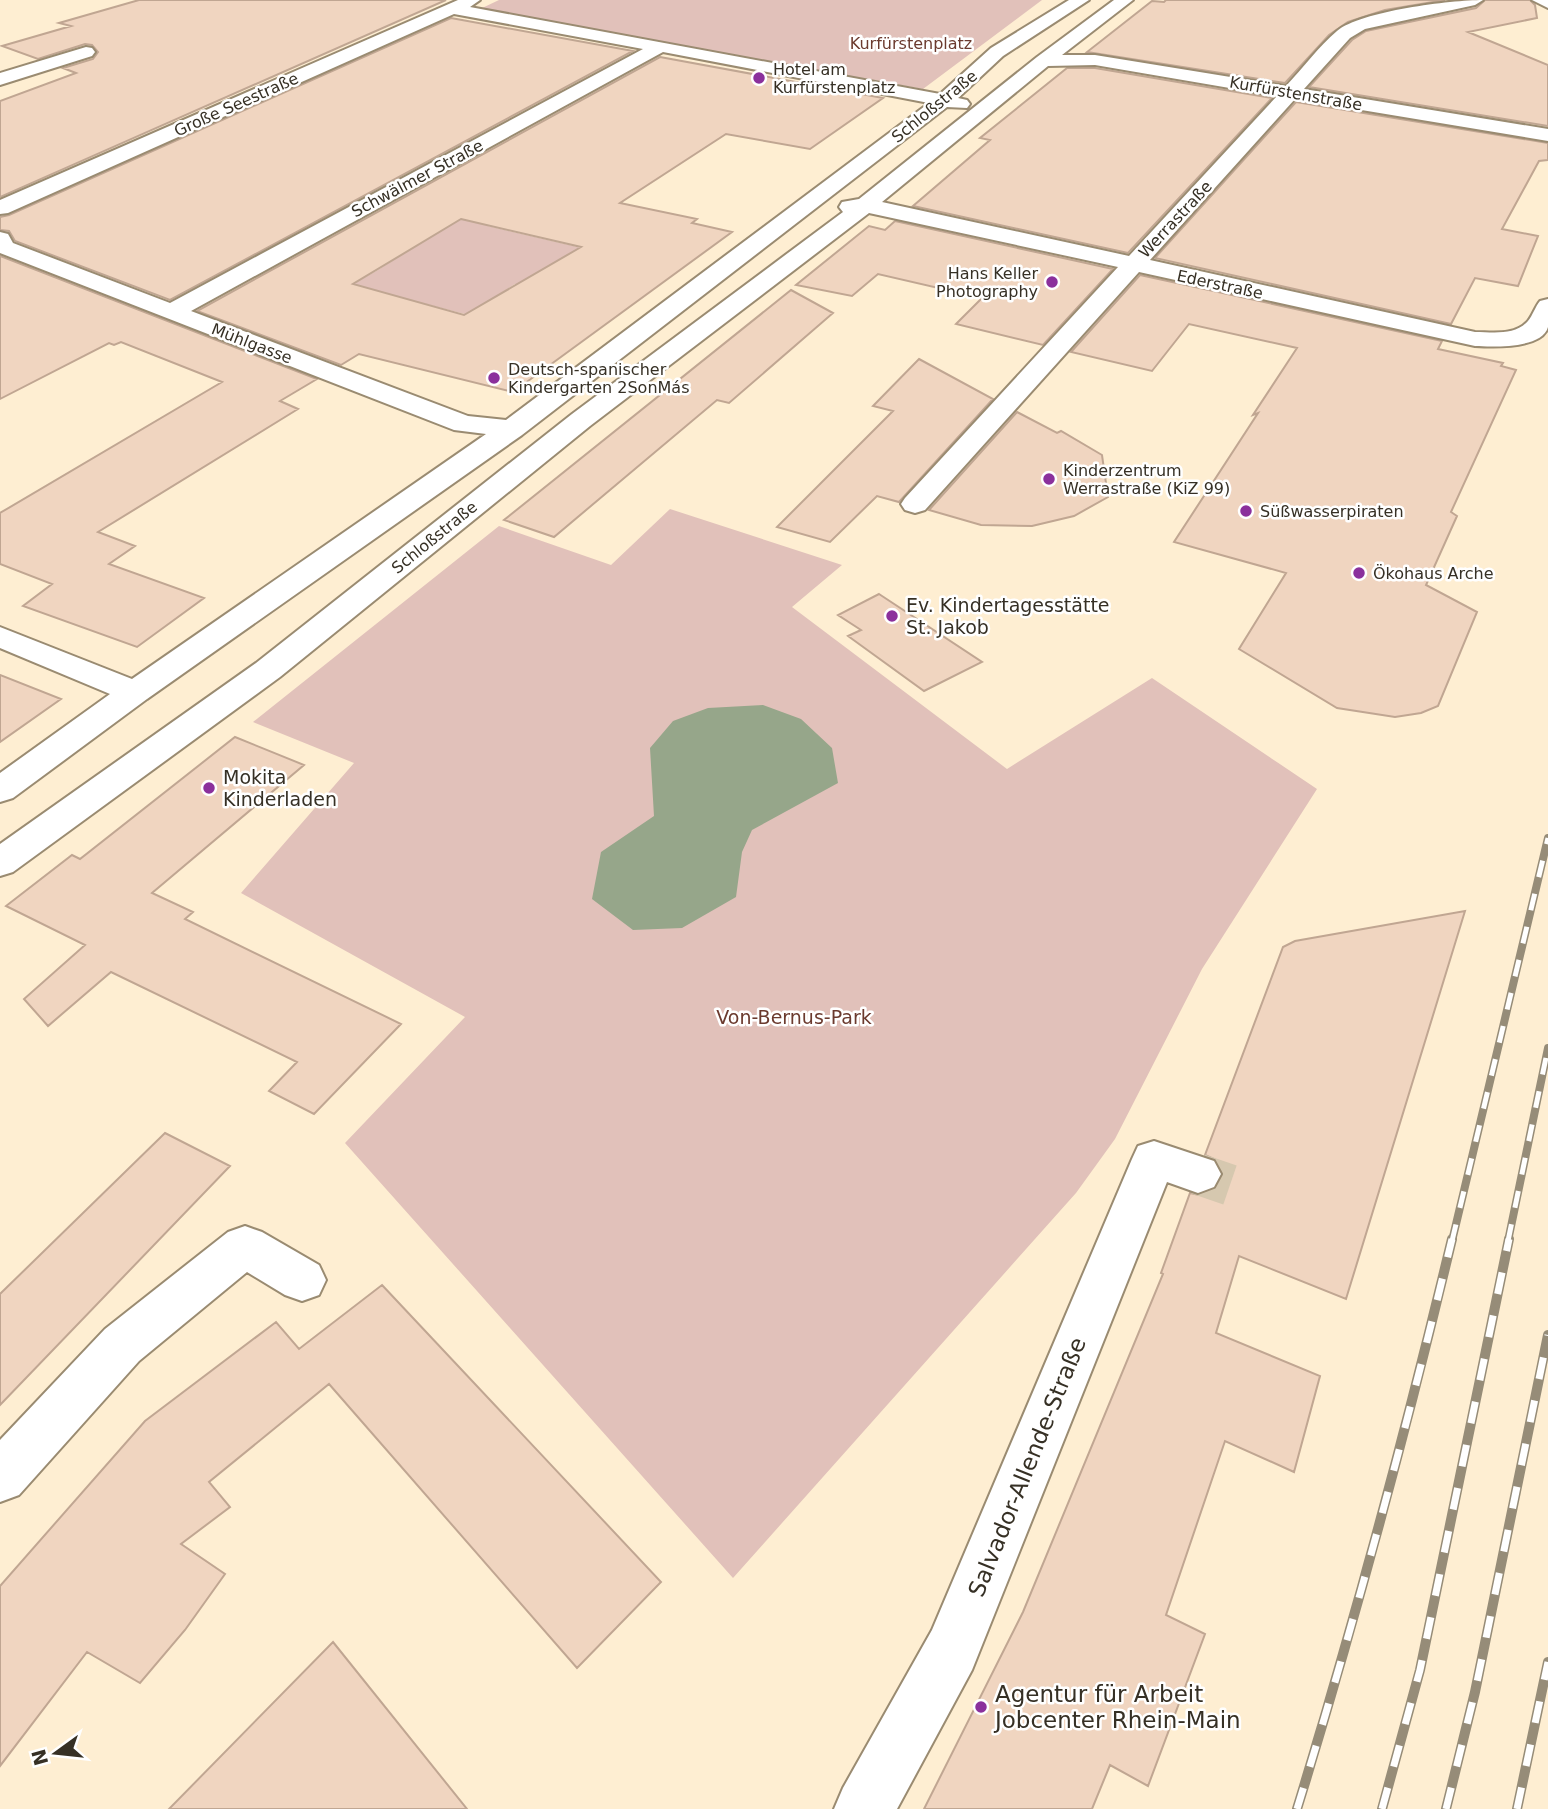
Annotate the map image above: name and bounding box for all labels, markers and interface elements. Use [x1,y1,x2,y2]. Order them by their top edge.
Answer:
park label: Kurfürstenplatz [850,34,972,53]
place label: Hotel am Kurfürstenplatz [773,60,895,97]
street label: Schloßstraße [888,66,981,147]
street label: Große Seestraße [171,68,301,140]
marker: Hotel am Kurfürstenplatz [751,70,767,86]
street label: Kurfürstenstraße [1228,72,1364,115]
street label: Schwälmer Straße [348,136,486,221]
street label: Werrastraße [1135,177,1216,262]
place label: Hans Keller Photography [936,264,1038,301]
street label: Ederstraße [1175,266,1265,303]
marker: Hans Keller Photography [1044,274,1060,290]
street label: Mühlgasse [209,319,295,368]
place label: Deutsch-spanischer Kindergarten 2SonMás [508,360,689,397]
marker: Deutsch-spanischer Kindergarten 2SonMás [486,370,502,386]
place label: Kinderzentrum Werrastraße (KiZ 99) [1063,461,1230,498]
marker: Kinderzentrum Werrastraße (KiZ 99) [1041,471,1057,487]
street label: Schloßstraße [388,497,481,578]
place label: Süßwasserpiraten [1260,502,1404,521]
marker: Süßwasserpiraten [1238,503,1254,519]
place label: Ökohaus Arche [1373,564,1494,583]
marker: Ökohaus Arche [1351,565,1367,581]
place label: Ev. Kindertagesstätte St. Jakob [906,594,1110,638]
marker: Ev. Kindertagesstätte St. Jakob [884,608,900,624]
place label: Mokita Kinderladen [223,766,337,810]
marker: Mokita Kinderladen [201,780,217,796]
park label: Von-Bernus-Park [716,1006,872,1028]
street label: Salvador-Allende-Straße [963,1334,1091,1600]
place label: Agentur für Arbeit Jobcenter Rhein-Main [993,1681,1241,1733]
marker: Agentur für Arbeit Jobcenter Rhein-Main [973,1699,989,1715]
north arrow [21,1718,91,1788]
text: N [27,1747,52,1768]

